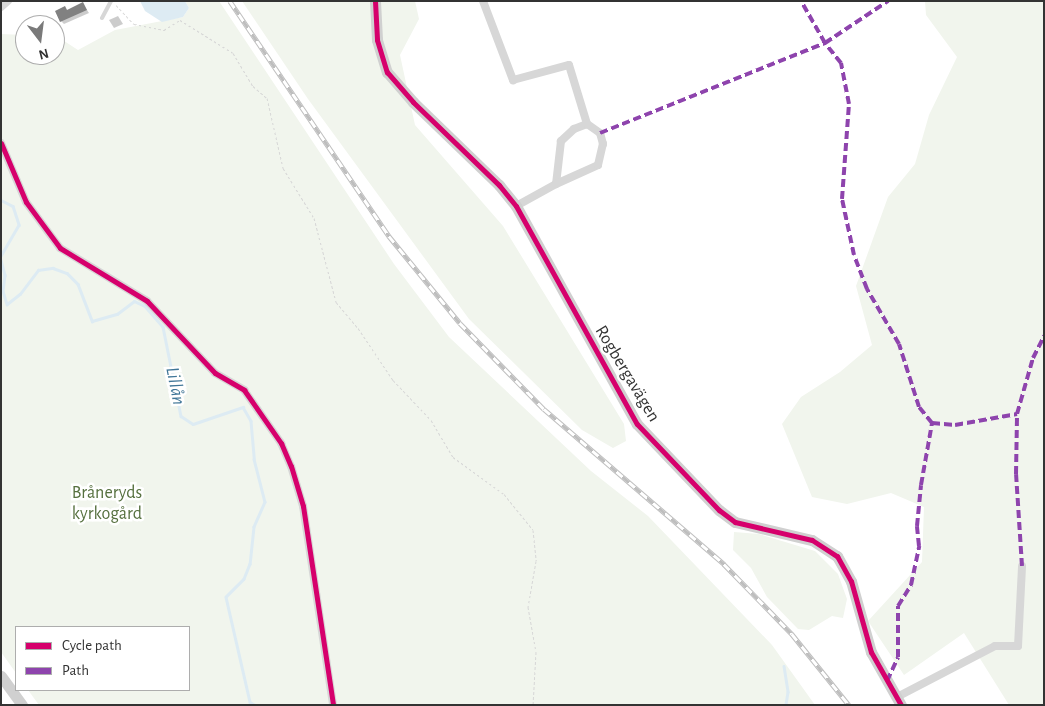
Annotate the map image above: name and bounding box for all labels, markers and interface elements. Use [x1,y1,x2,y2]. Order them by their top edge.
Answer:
north arrow [15,15,65,65]
text: N [37,45,50,62]
street label: Rogbergavägen [590,322,664,426]
water label: Lillån [160,365,190,407]
park label: Bråneryds kyrkogård [72,483,142,526]
legend [15,626,190,691]
text: Cycle path [62,638,122,653]
text: Path [62,663,89,678]

